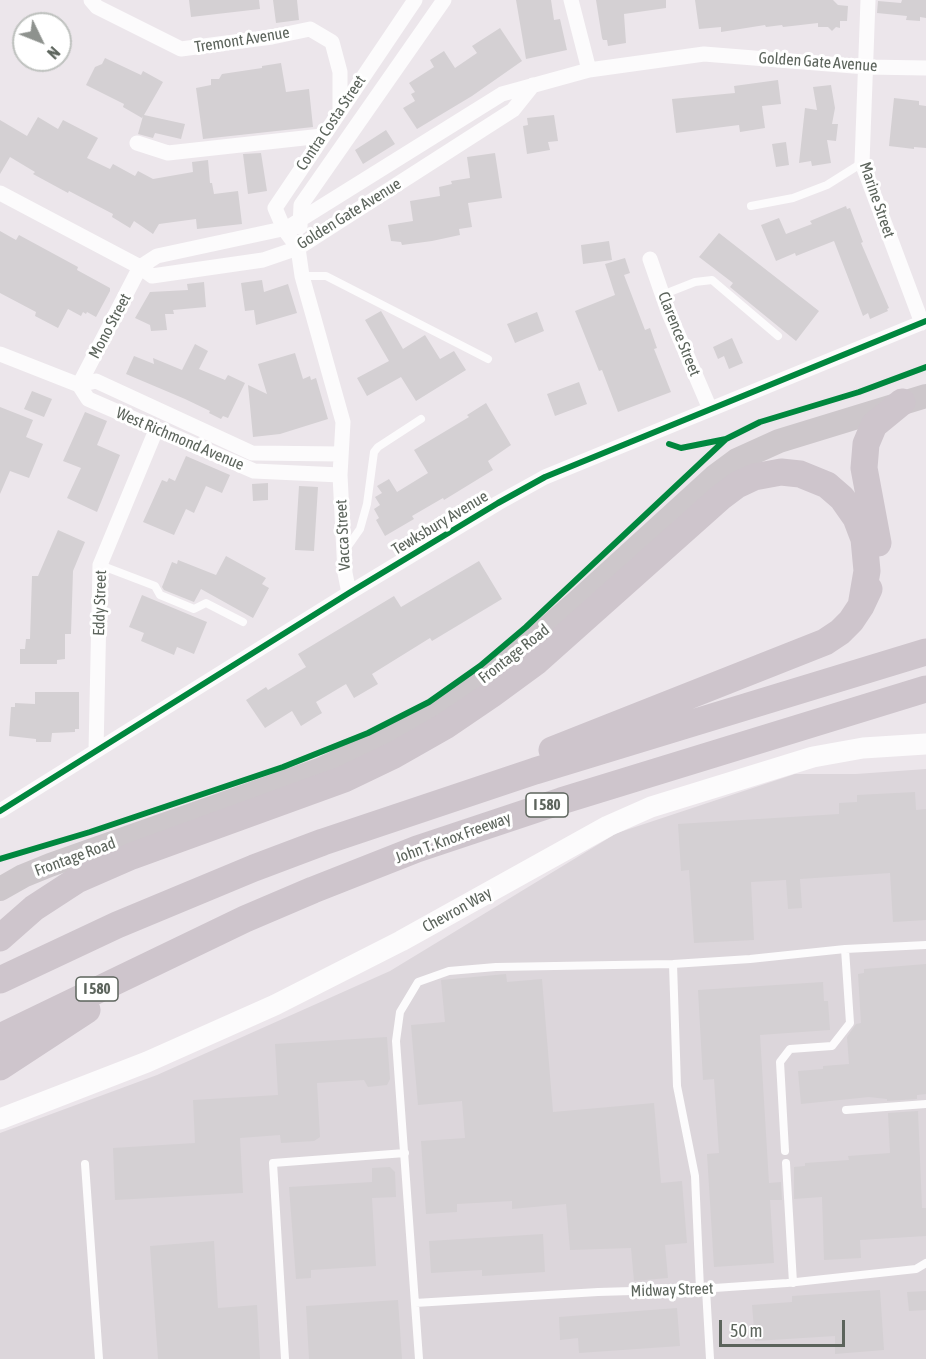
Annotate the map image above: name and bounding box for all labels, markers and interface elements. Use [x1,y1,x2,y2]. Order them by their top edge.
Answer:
north arrow [12,12,72,72]
street label: Tremont Avenue [193,23,291,57]
text: N [44,43,64,63]
street label: Golden Gate Avenue [758,48,878,76]
street label: Contra Costa Street [292,72,370,174]
street label: Marine Street [855,160,899,240]
street label: Golden Gate Avenue [293,174,405,254]
street label: Clarence Street [653,289,705,379]
street label: Mono Street [85,290,135,362]
street label: West Richmond Avenue [113,403,247,475]
street label: Tewksbury Avenue [389,487,491,559]
street label: Vacca Street [332,499,354,571]
street label: Eddy Street [89,570,111,636]
street label: Frontage Road [475,620,553,688]
road number: I 580 [526,793,568,817]
street label: John T. Knox Freeway [392,808,514,868]
street label: Frontage Road [32,833,118,881]
street label: Chevron Way [419,883,495,937]
road number: I 580 [76,977,118,1001]
street label: Midway Street [630,1279,714,1301]
scale bar [722,1308,848,1346]
text: 50 m [730,1320,762,1341]

